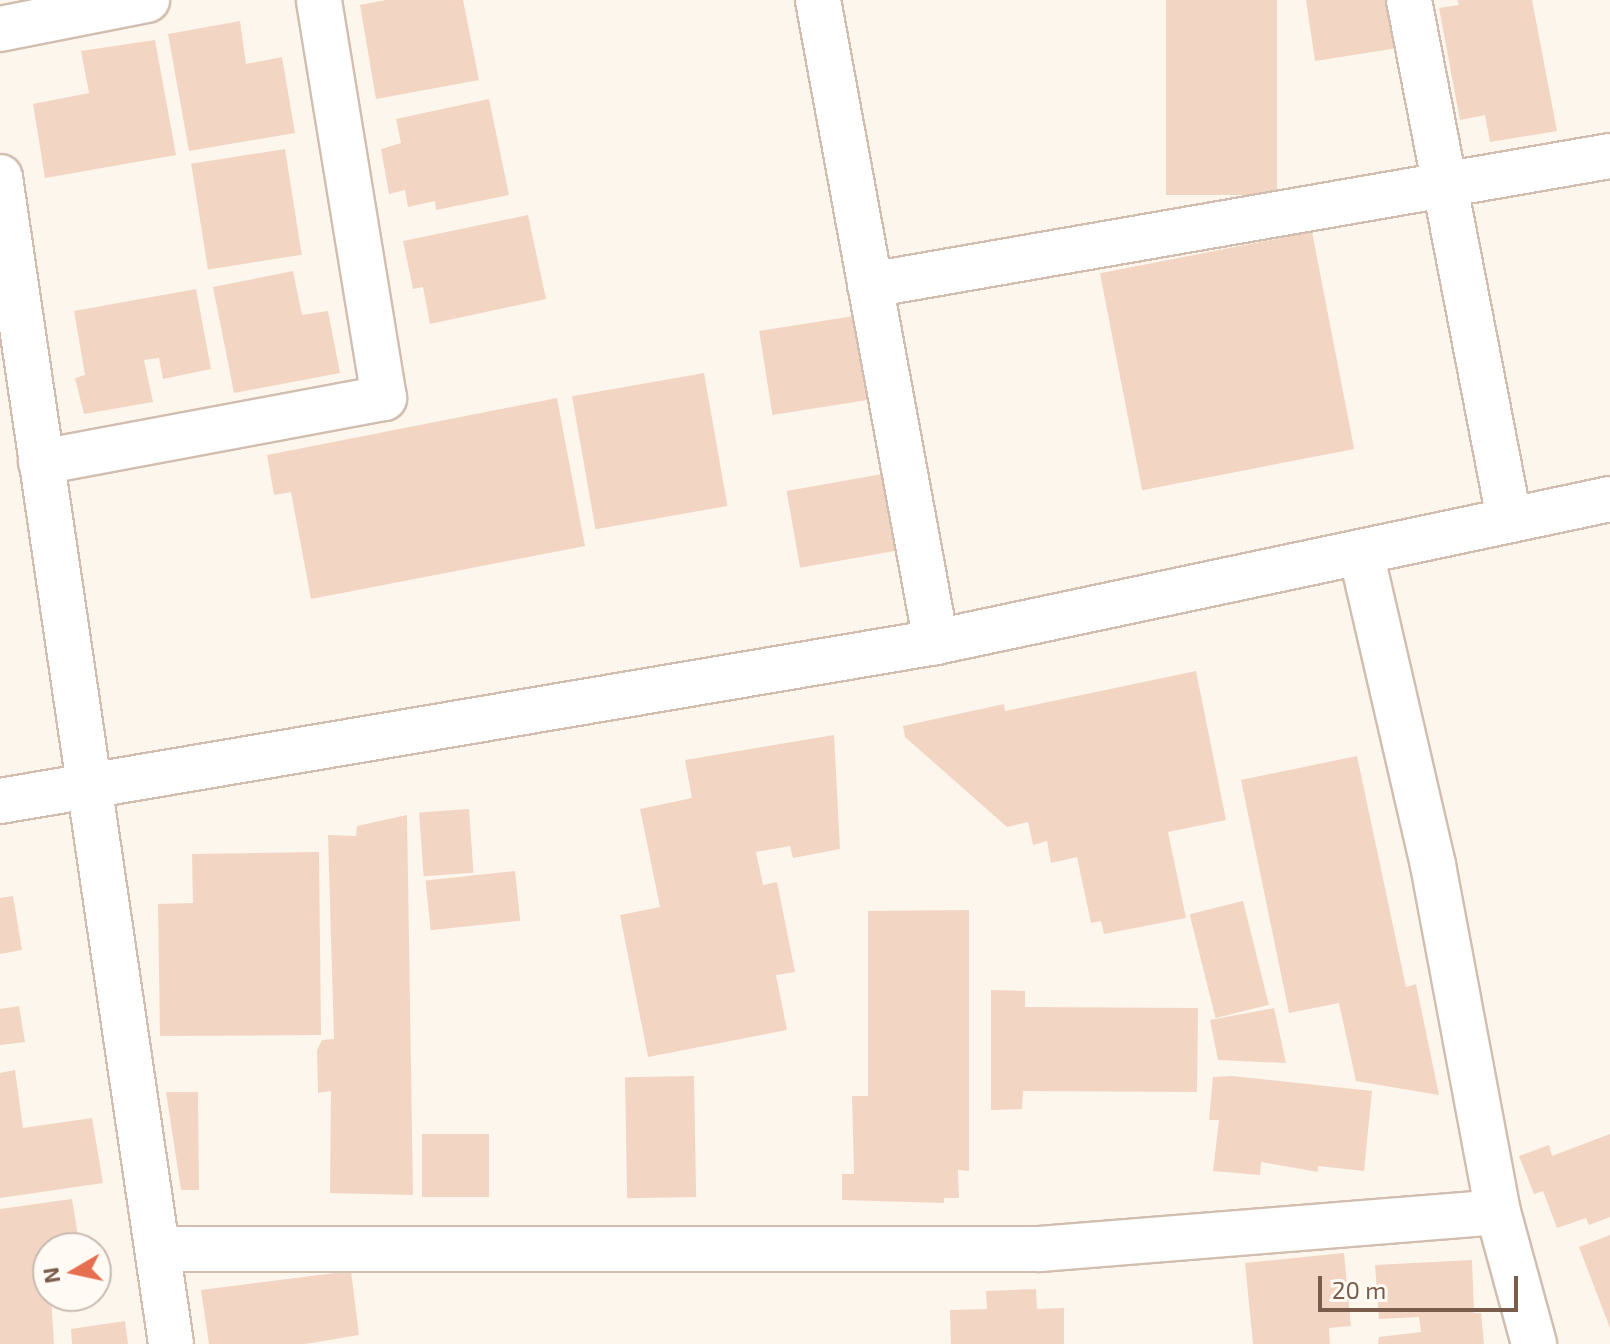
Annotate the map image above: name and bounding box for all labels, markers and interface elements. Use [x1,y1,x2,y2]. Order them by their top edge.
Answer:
north arrow [32,1232,112,1312]
scale bar [1322,1260,1522,1310]
text: N [36,1266,64,1285]
text: 20 m [1332,1275,1386,1304]

